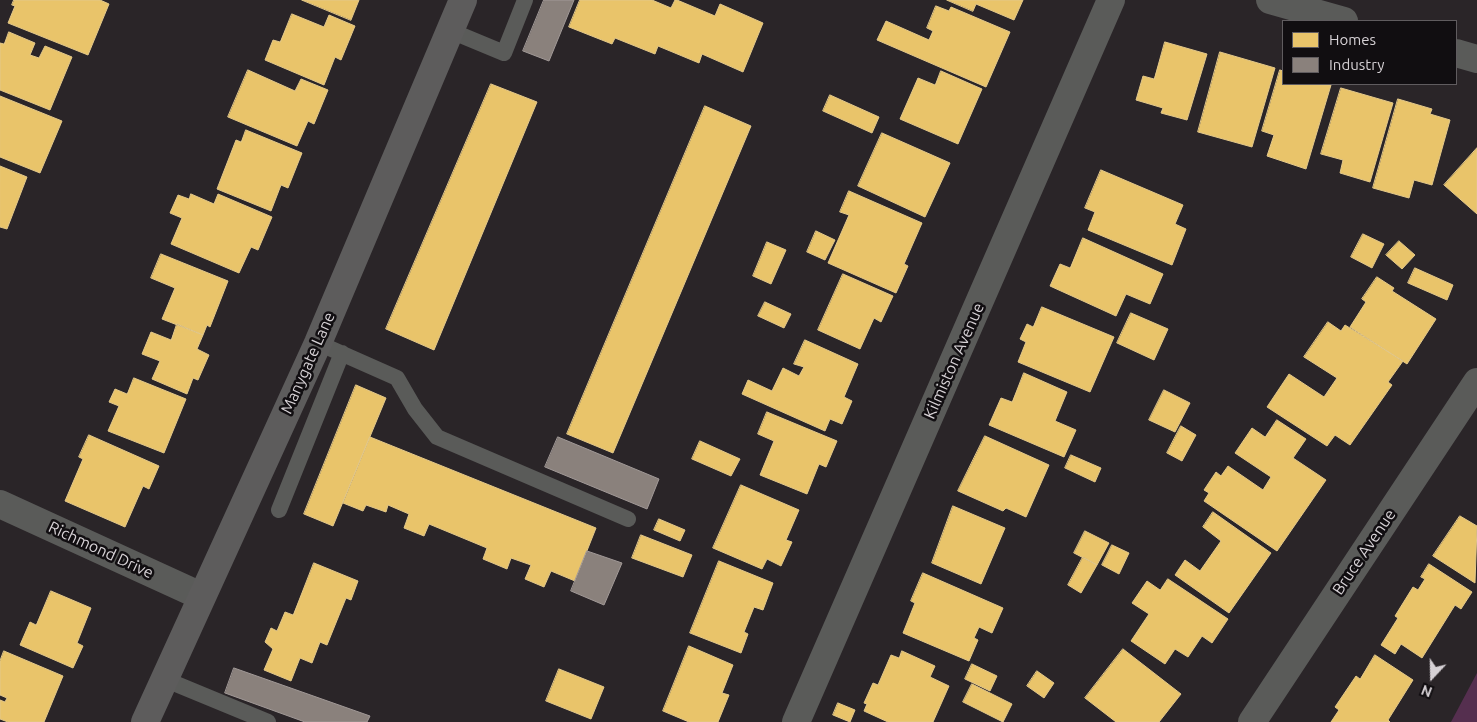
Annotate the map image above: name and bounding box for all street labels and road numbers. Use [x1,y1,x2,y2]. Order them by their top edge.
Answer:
street label: Kilmiston Avenue [920,300,988,422]
street label: Manygate Lane [277,309,339,417]
street label: Bruce Avenue [1328,506,1400,598]
street label: Richmond Drive [45,517,157,583]

